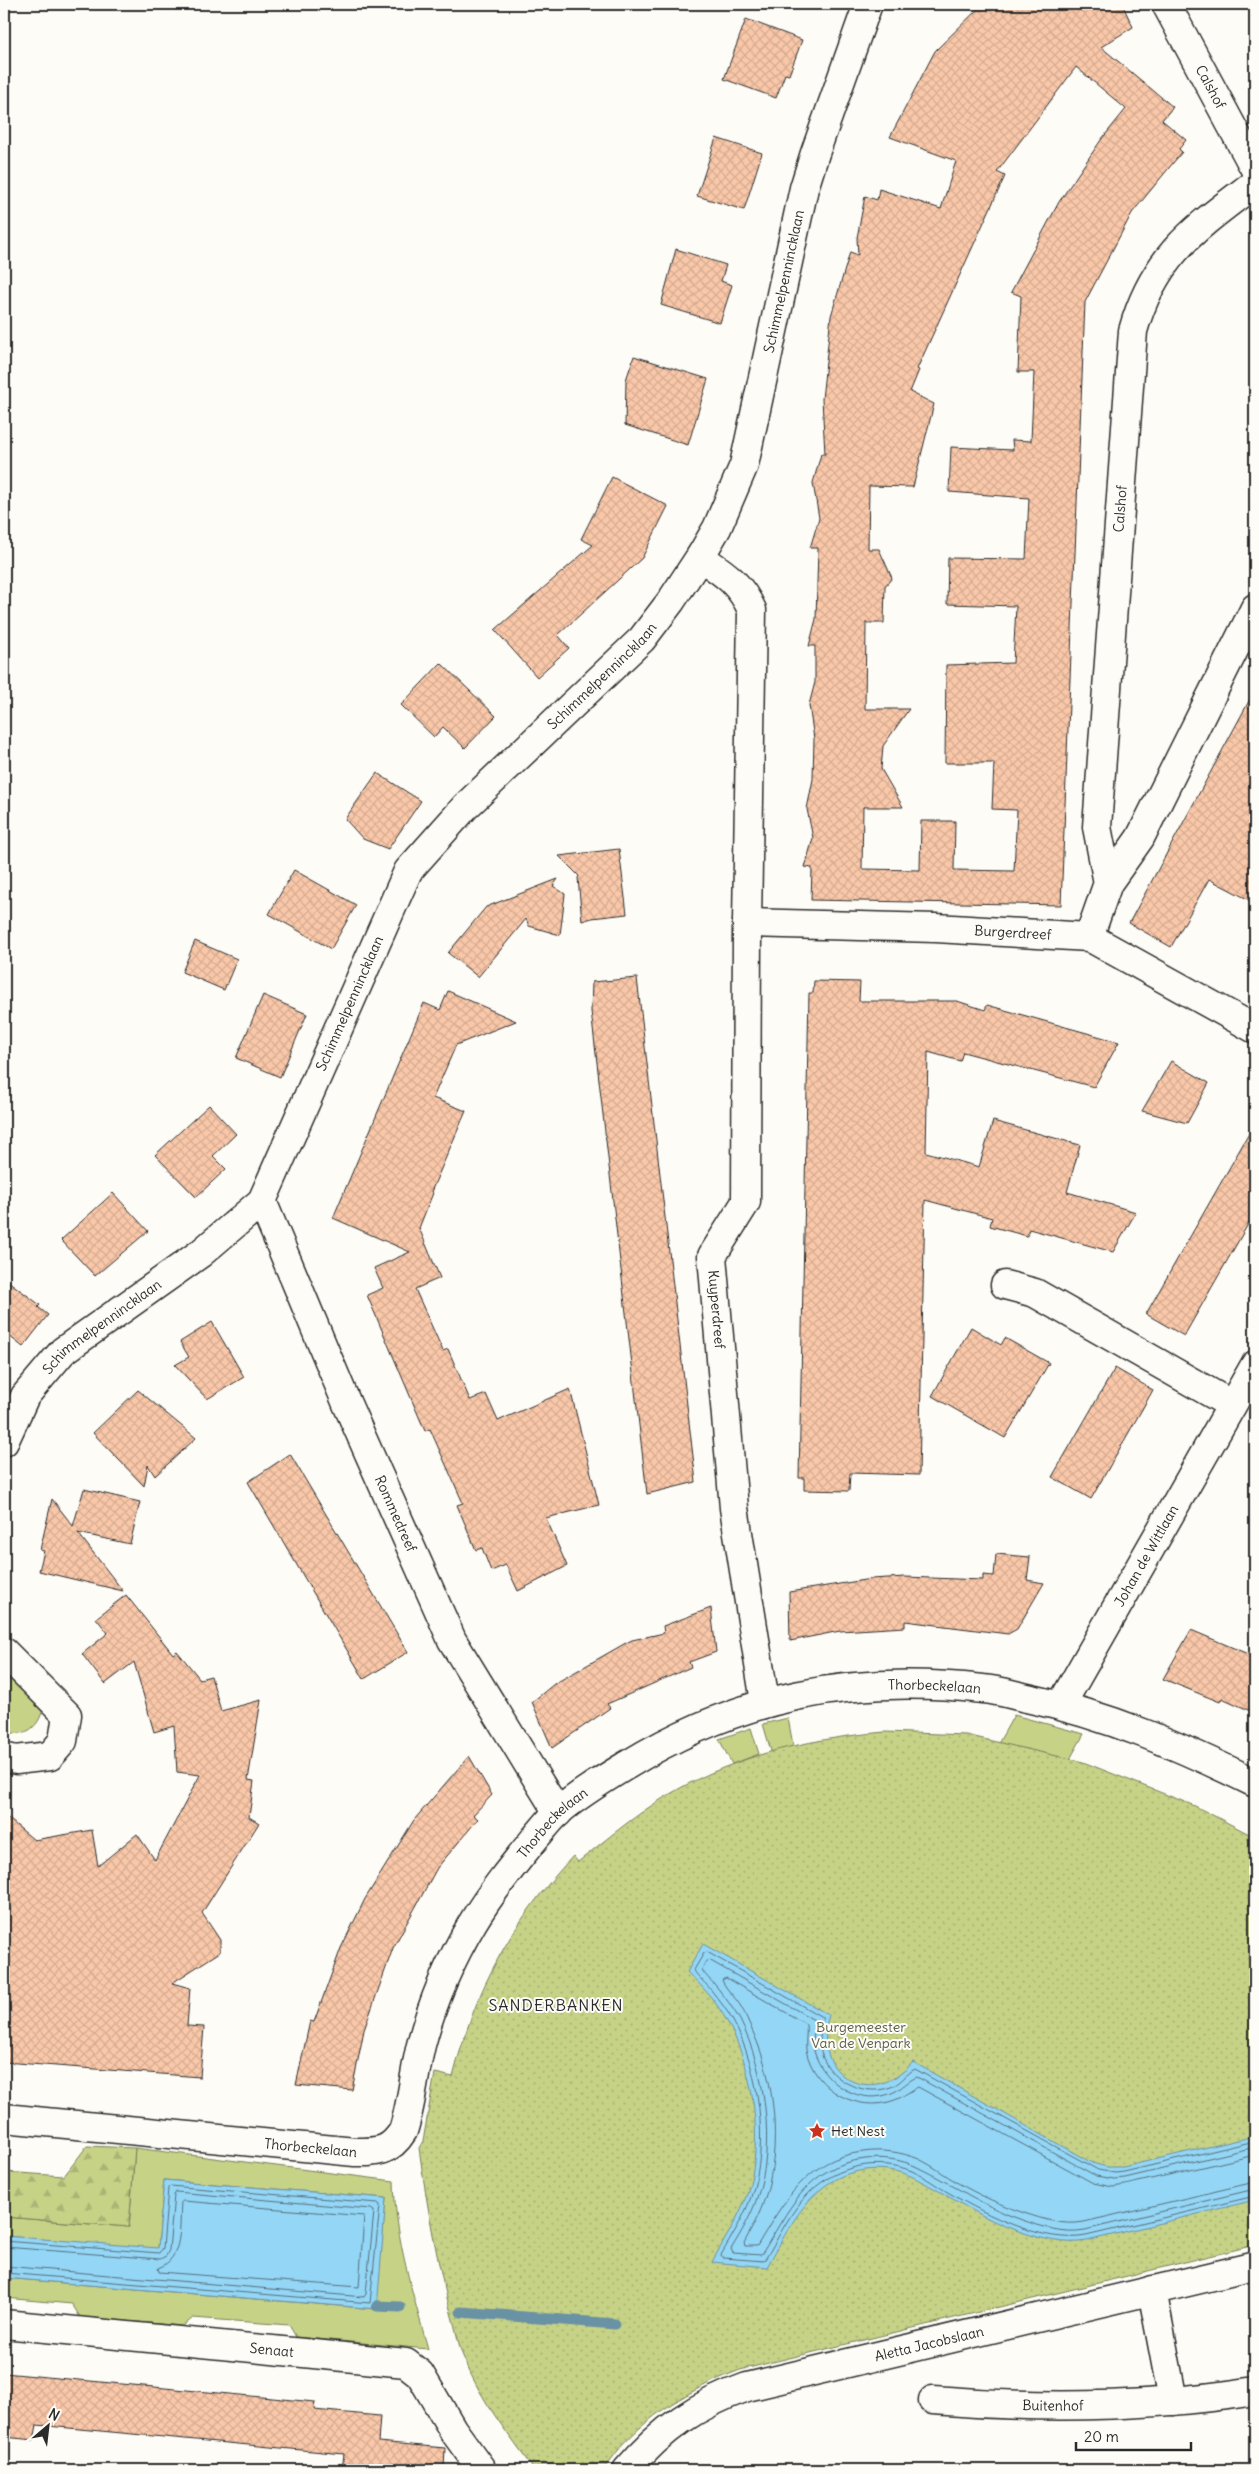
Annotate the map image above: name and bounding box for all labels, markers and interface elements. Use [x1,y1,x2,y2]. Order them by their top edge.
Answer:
street label: Calshof [1192,62,1230,112]
street label: Schimmelpennincklaan [760,208,808,355]
street label: Calshof [1109,484,1131,533]
street label: Schimmelpennincklaan [543,619,660,733]
street label: Burgerdreef [974,921,1052,944]
street label: Schimmelpennincklaan [312,933,387,1074]
street label: Kuyperdreef [704,1269,729,1350]
street label: Schimmelpennincklaan [38,1275,165,1378]
street label: Rommedreef [371,1472,421,1555]
street label: Johan de Wittlaan [1110,1502,1182,1610]
street label: Thorbeckelaan [888,1676,982,1698]
street label: Thorbeckelaan [513,1783,591,1862]
district label: SANDERBANKEN [488,1995,624,2015]
park label: Burgemeester Van de Venpark [811,2018,911,2052]
place icon: Het Nest [807,2121,827,2141]
place label: Het Nest [831,2122,885,2140]
street label: Thorbeckelaan [263,2134,358,2161]
street label: Aletta Jacobslaan [873,2322,985,2365]
street label: Senaat [249,2339,295,2361]
street label: Buitenhof [1022,2396,1084,2415]
north arrow [22,2402,72,2452]
text: N [46,2404,63,2425]
scale bar [1076,2419,1192,2451]
text: 20 m [1084,2427,1119,2446]

